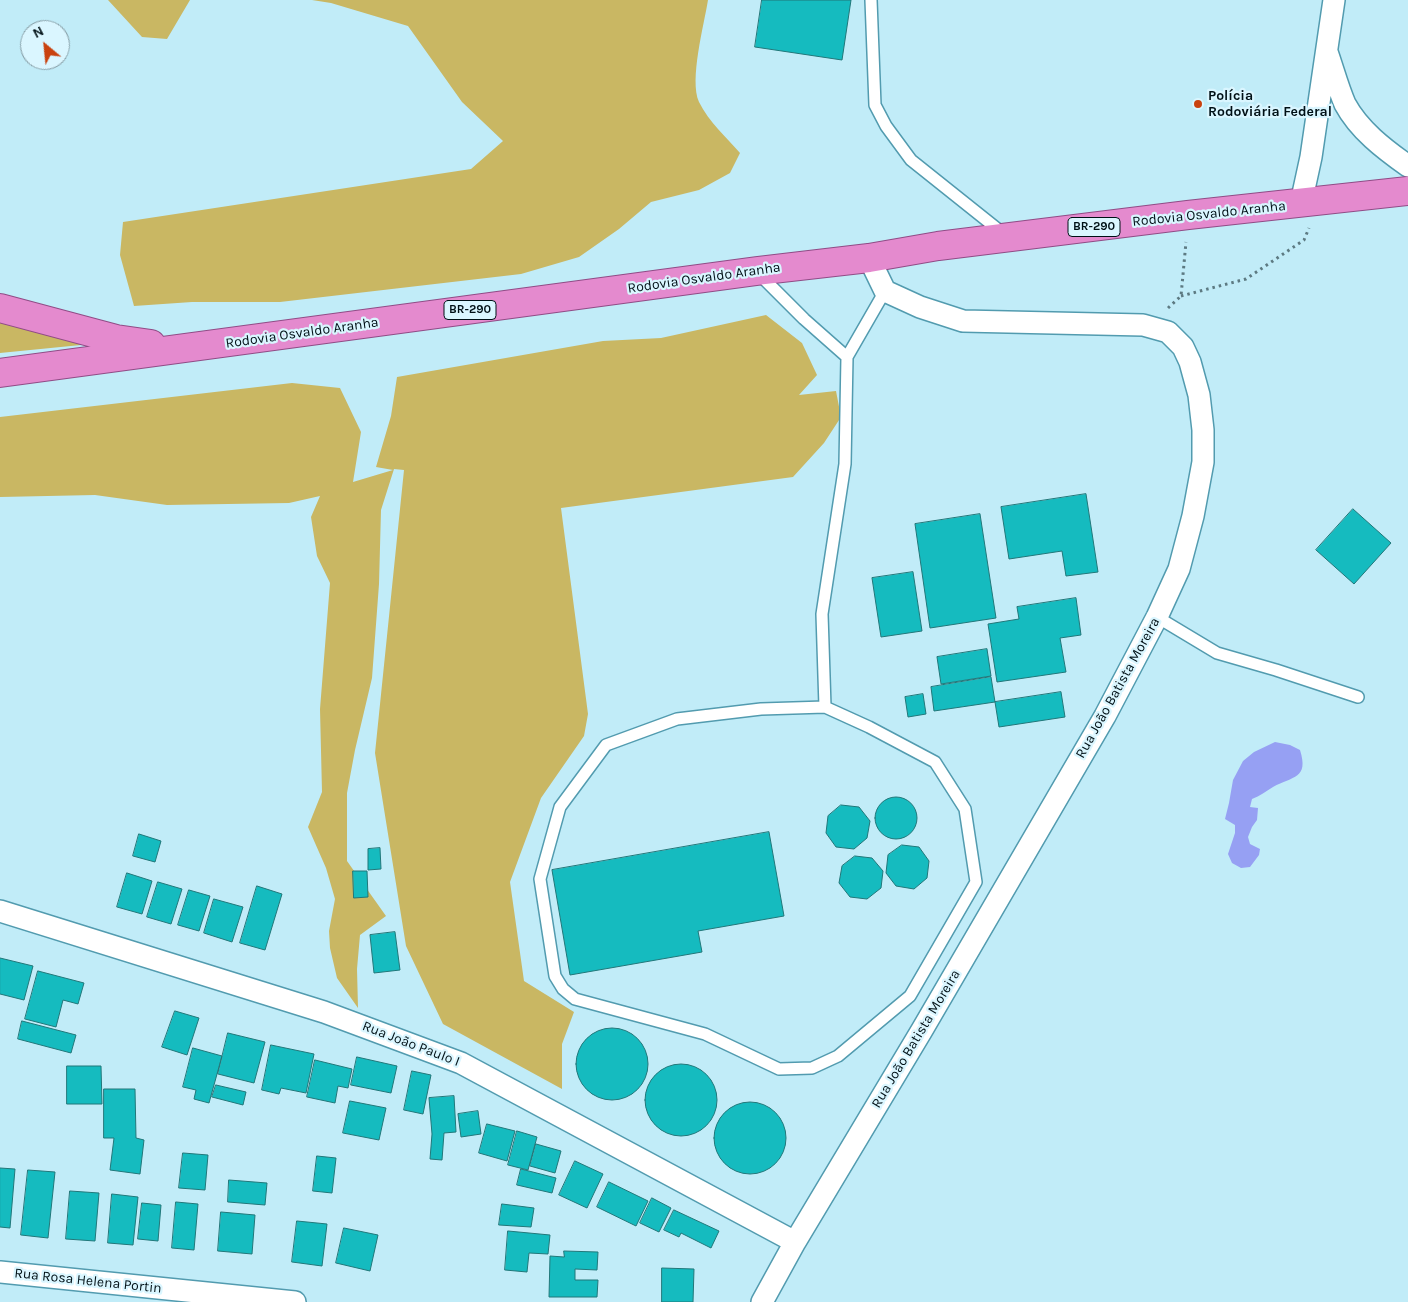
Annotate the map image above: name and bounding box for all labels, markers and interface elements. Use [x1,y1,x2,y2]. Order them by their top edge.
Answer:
north arrow [20,20,70,70]
text: N [30,22,47,42]
place label: Polícia Rodoviária Federal [1208,88,1332,120]
marker: Polícia Rodoviária Federal [1192,98,1204,110]
street label: Rodovia Osvaldo Aranha [1131,198,1287,230]
road number: BR-290 [1068,218,1120,236]
street label: Rodovia Osvaldo Aranha [627,259,781,297]
road number: BR-290 [444,300,496,320]
street label: Rodovia Osvaldo Aranha [225,314,379,352]
street label: Rua João Batista Moreira [1072,615,1164,761]
street label: Rua João Batista Moreira [868,967,964,1111]
street label: Rua João Paulo I [360,1018,462,1070]
street label: Rua Rosa Helena Portin [13,1265,163,1297]

